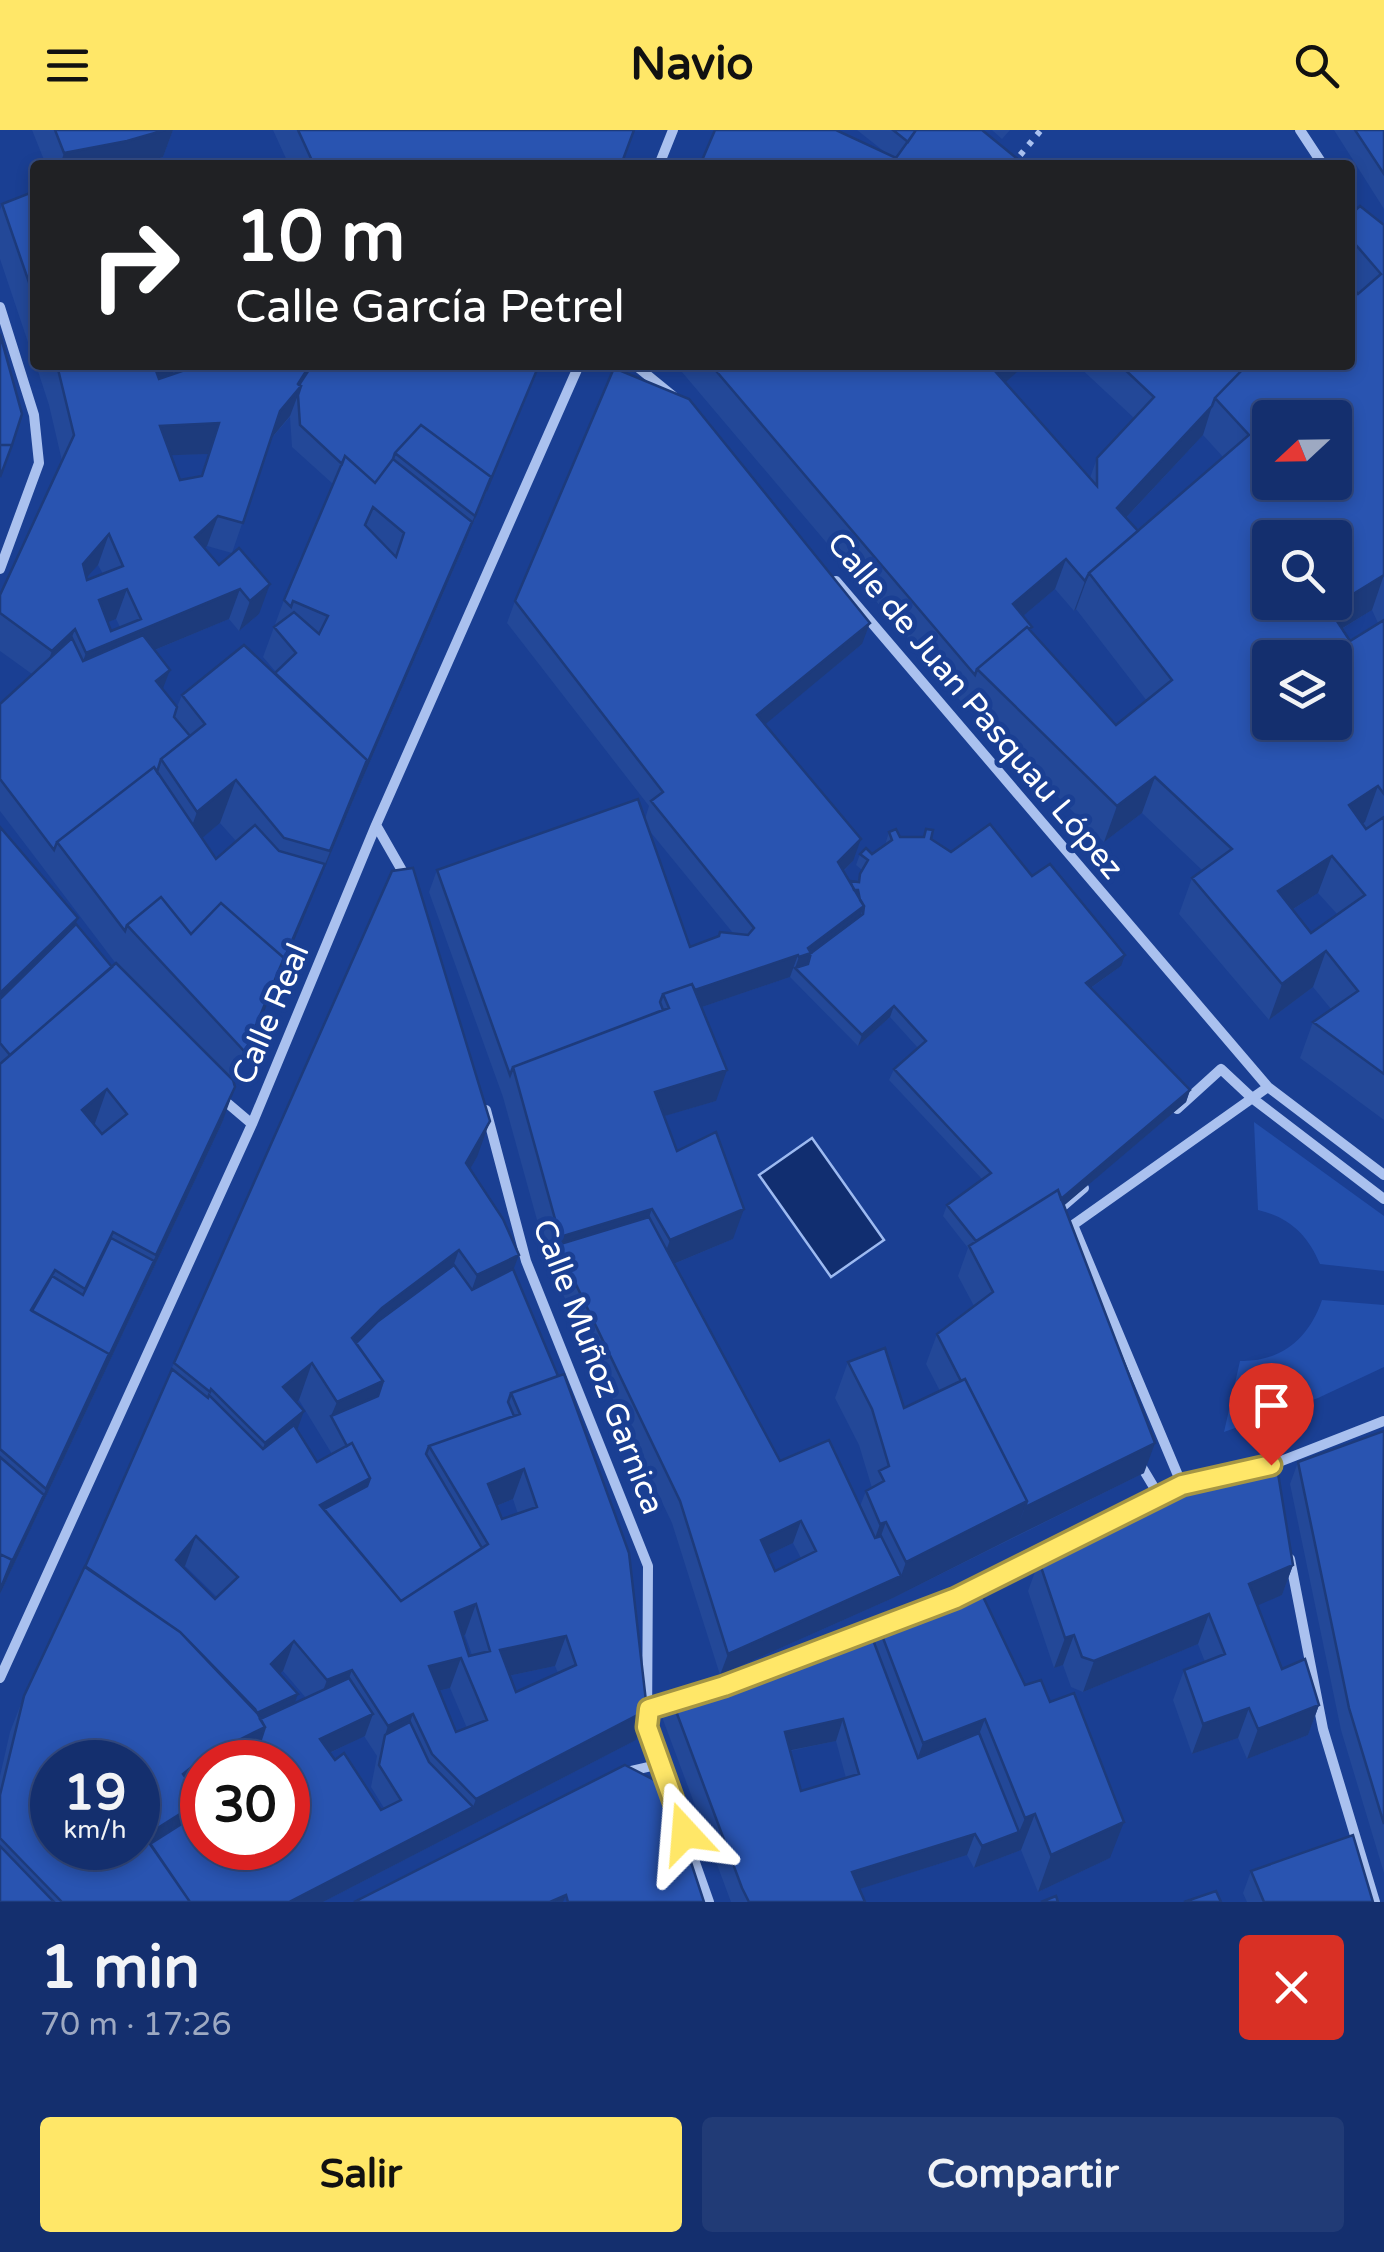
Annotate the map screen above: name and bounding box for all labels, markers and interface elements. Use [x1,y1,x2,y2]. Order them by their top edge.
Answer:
icon: menu [40,38,95,93]
text: Navio [630,38,754,92]
icon: search [1289,38,1344,93]
text: 10 m [235,196,405,280]
icon: right [70,200,200,330]
text: Calle García Petrel [235,281,625,335]
north arrow [1252,400,1352,500]
map controls [1252,400,1352,740]
button: search [1252,520,1352,620]
street label: Calle de Juan Pasquau López [819,525,1131,887]
button: layers [1252,640,1352,740]
street label: Calle Real [224,938,318,1090]
street label: Calle Muñoz Garnica [524,1214,672,1520]
pin [1229,1363,1314,1466]
icon: arrive [1244,1378,1299,1433]
speed limit sign: 30 [180,1740,310,1870]
text: 19 [64,1763,126,1823]
position arrow [633,1781,737,1885]
text: km/h [64,1815,126,1845]
text: 1 min [40,1932,200,2004]
button: close [1239,1935,1344,2040]
text: 70 m · 17:26 [40,2006,232,2044]
button: Salir [40,2117,682,2232]
button: Compartir [702,2117,1344,2232]

